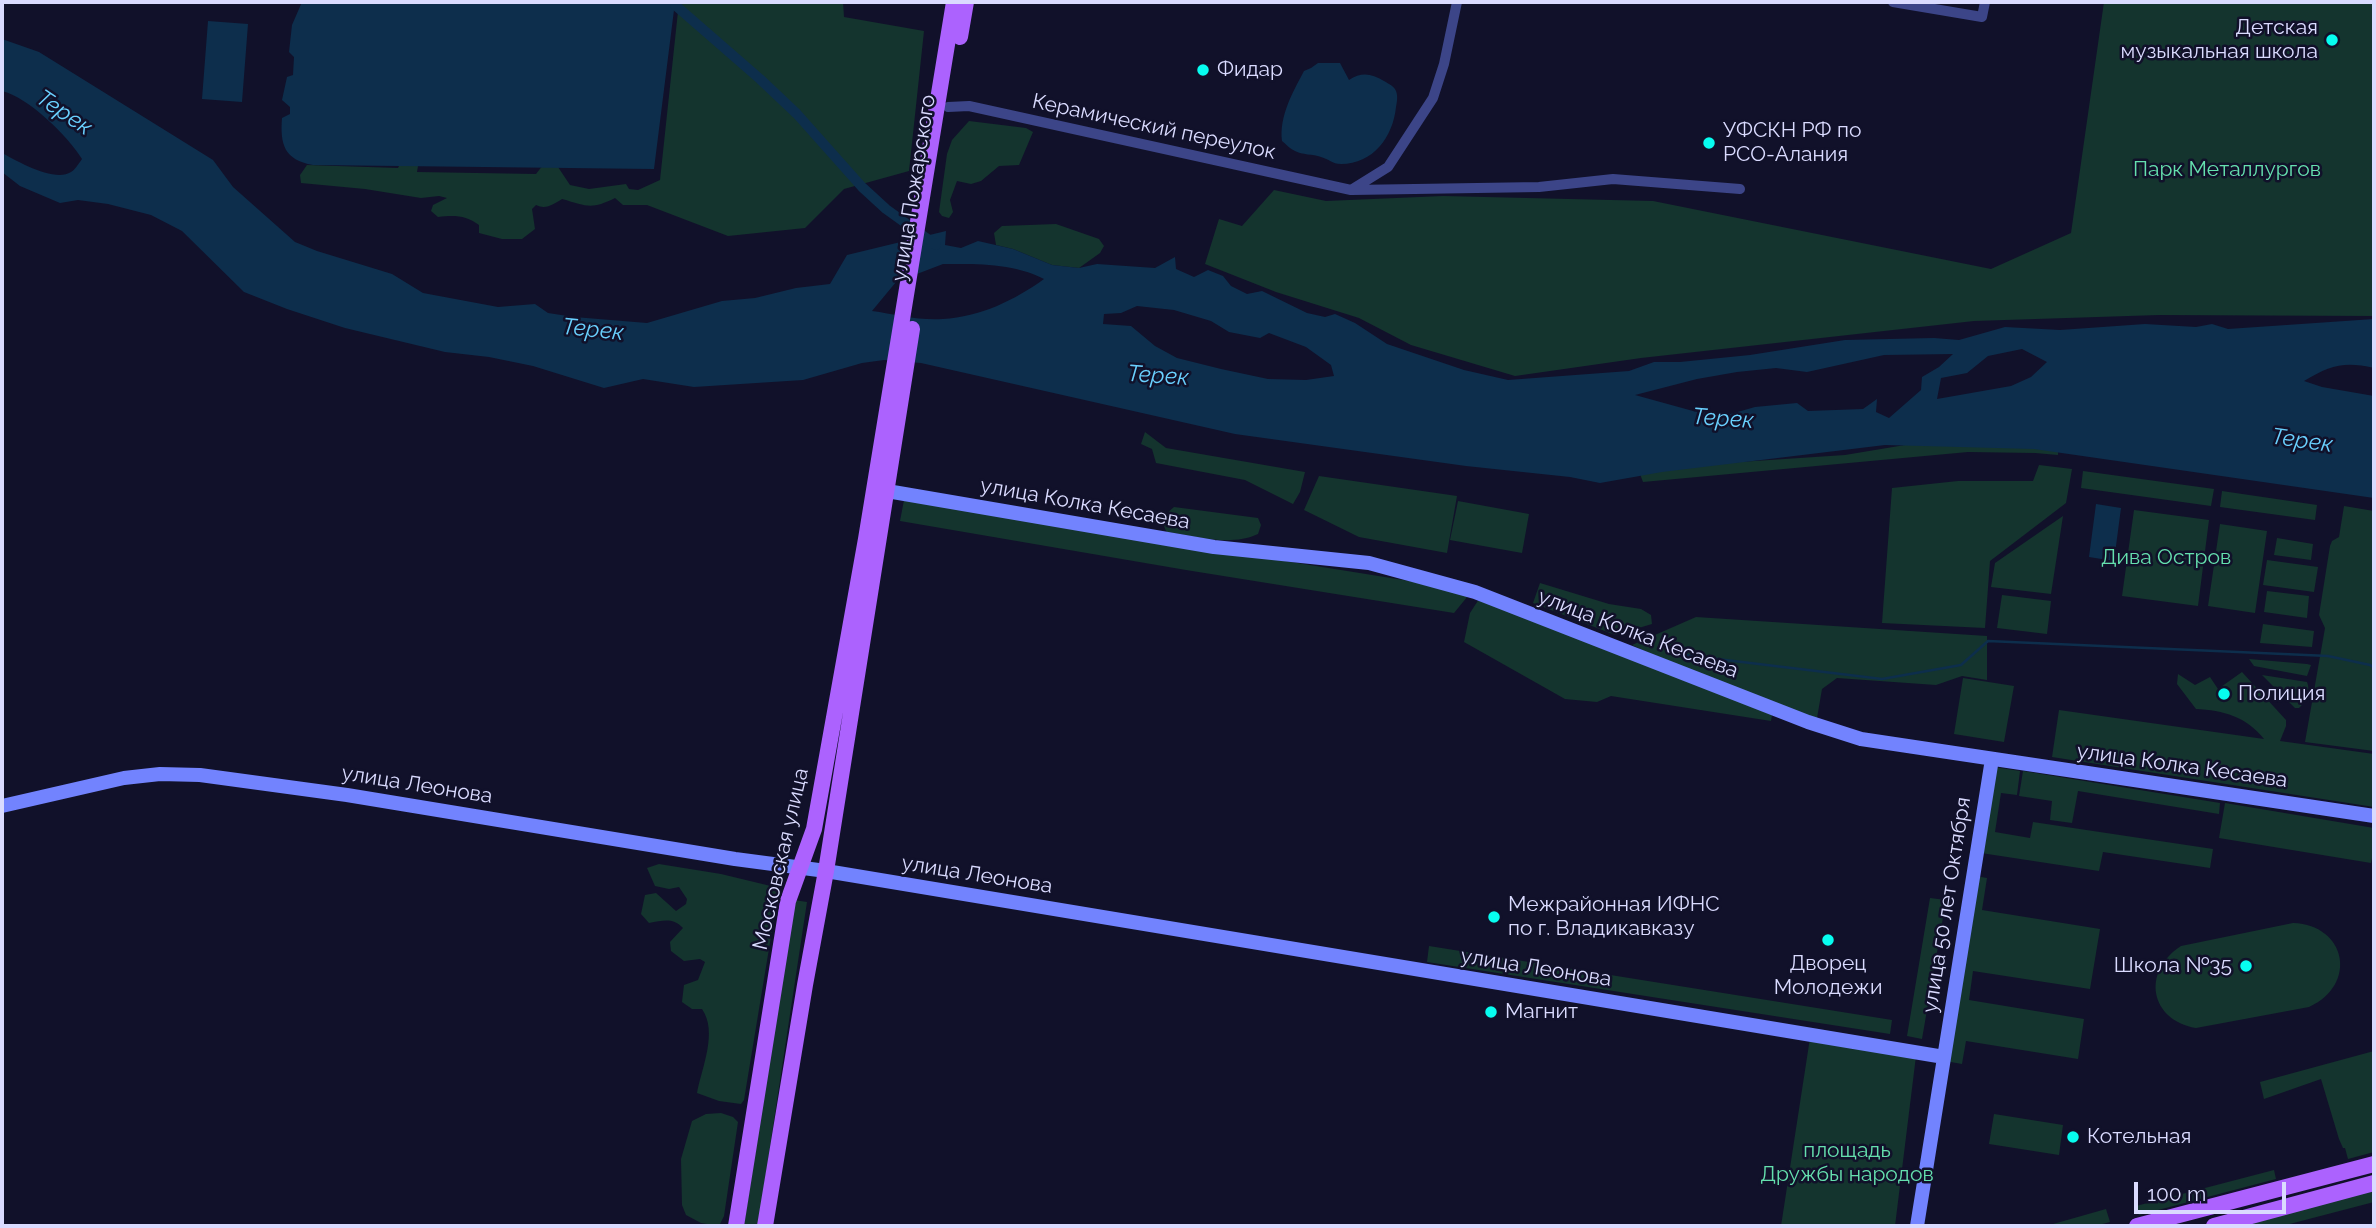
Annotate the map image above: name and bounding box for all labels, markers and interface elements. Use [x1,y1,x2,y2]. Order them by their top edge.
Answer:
place label: Детская музыкальная школа [2121,15,2318,65]
marker: Детская музыкальная школа [2324,32,2340,48]
place label: Фидар [1217,57,1283,83]
marker: Фидар [1195,62,1211,78]
water label: Терек [31,84,97,142]
street label: Керамический переулок [1030,89,1278,165]
street label: улица Пожарского [887,93,941,283]
place label: УФСКН РФ по РСО-Алания [1723,118,1861,168]
marker: УФСКН РФ по РСО-Алания [1701,135,1717,151]
park label: Парк Металлургов [2133,157,2321,183]
water label: Терек [561,313,625,347]
water label: Терек [1126,360,1190,392]
water label: Терек [1691,403,1755,435]
water label: Терек [2270,423,2334,459]
street label: улица Колка Кесаева [978,473,1192,535]
park label: Дива Остров [2101,545,2231,571]
street label: улица Колка Кесаева [1534,584,1742,684]
place label: Полиция [2238,681,2325,707]
marker: Полиция [2216,686,2232,702]
street label: улица Колка Кесаева [2075,739,2289,793]
street label: улица Леонова [340,761,494,809]
street label: Московская улица [748,766,814,952]
street label: улица 50 лет Октября [1918,795,1976,1015]
street label: улица Леонова [900,851,1054,899]
place label: Межрайонная ИФНС по г. Владикавказу [1508,892,1720,942]
marker: Межрайонная ИФНС по г. Владикавказу [1486,909,1502,925]
marker: Дворец Молодежи [1820,932,1836,948]
street label: улица Леонова [1459,944,1613,992]
place label: Дворец Молодежи [1774,951,1882,1001]
place label: Школа №35 [2114,953,2232,979]
marker: Школа №35 [2238,958,2254,974]
place label: Магнит [1505,999,1578,1025]
marker: Магнит [1483,1004,1499,1020]
place label: Котельная [2087,1124,2191,1150]
marker: Котельная [2065,1129,2081,1145]
park label: площадь Дружбы народов [1760,1138,1934,1188]
scale bar [2138,1168,2290,1212]
text: 100 m [2147,1181,2206,1206]

